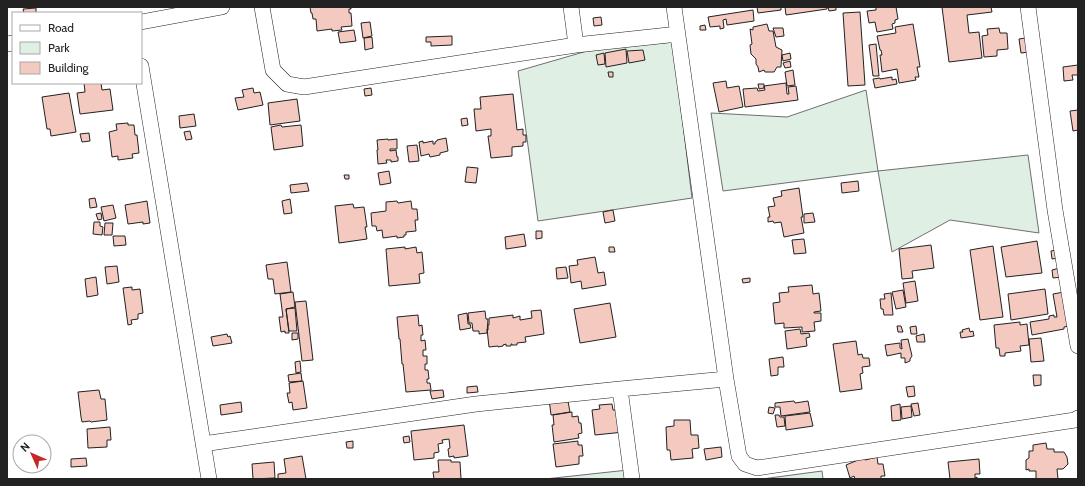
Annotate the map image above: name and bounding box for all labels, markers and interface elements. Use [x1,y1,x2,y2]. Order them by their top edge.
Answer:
legend [12,12,142,84]
text: Road [48,20,74,35]
text: Park [48,40,70,55]
text: Building [48,60,90,75]
north arrow [12,434,52,474]
text: N [17,439,33,455]

